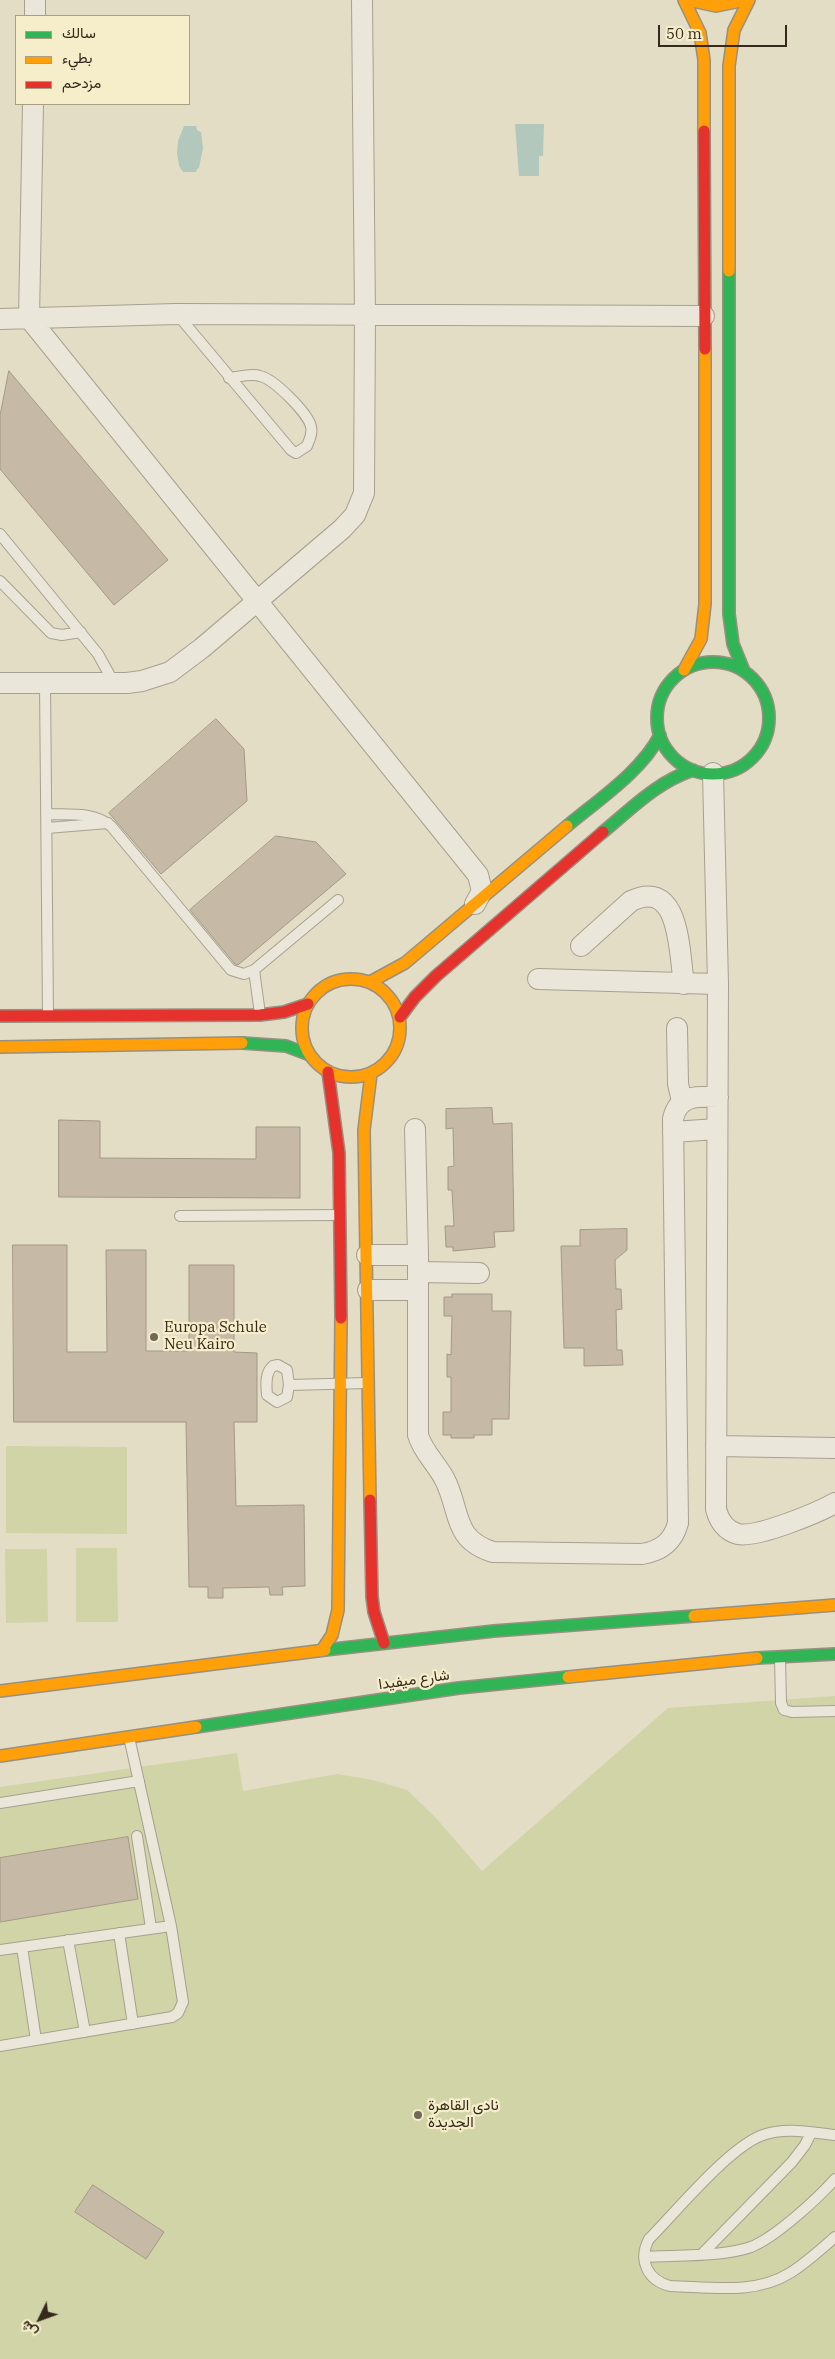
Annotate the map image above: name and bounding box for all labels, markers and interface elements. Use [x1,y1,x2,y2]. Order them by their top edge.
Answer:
legend [15,15,190,105]
scale bar [660,15,789,47]
text: سالك [62,23,96,42]
text: 50 m [666,24,702,43]
text: بطيء [62,48,92,67]
text: مزدحم [62,73,101,92]
place label: Europa Schule Neu Kairo [164,1319,267,1354]
marker: Europa Schule Neu Kairo [148,1331,160,1343]
street label: شارع ميفيدا [377,1666,451,1694]
place label: نادى القاهرة الجديدة [428,2097,499,2132]
marker: نادى القاهرة الجديدة [412,2109,424,2121]
north arrow [15,2294,65,2344]
text: ش [17,2317,41,2341]

